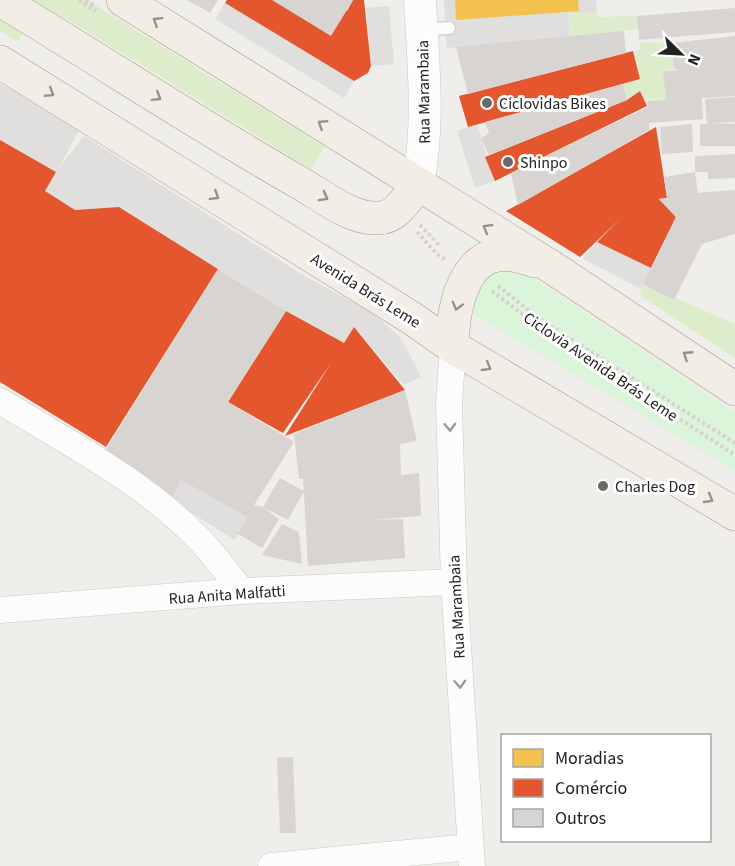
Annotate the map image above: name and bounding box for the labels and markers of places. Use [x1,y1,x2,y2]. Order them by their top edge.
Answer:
place label: Ciclovidas Bikes [499,93,606,115]
marker: Ciclovidas Bikes [480,96,494,110]
place label: Shinpo [520,152,568,174]
marker: Shinpo [501,155,515,169]
place label: Charles Dog [615,476,695,498]
marker: Charles Dog [596,479,610,493]

